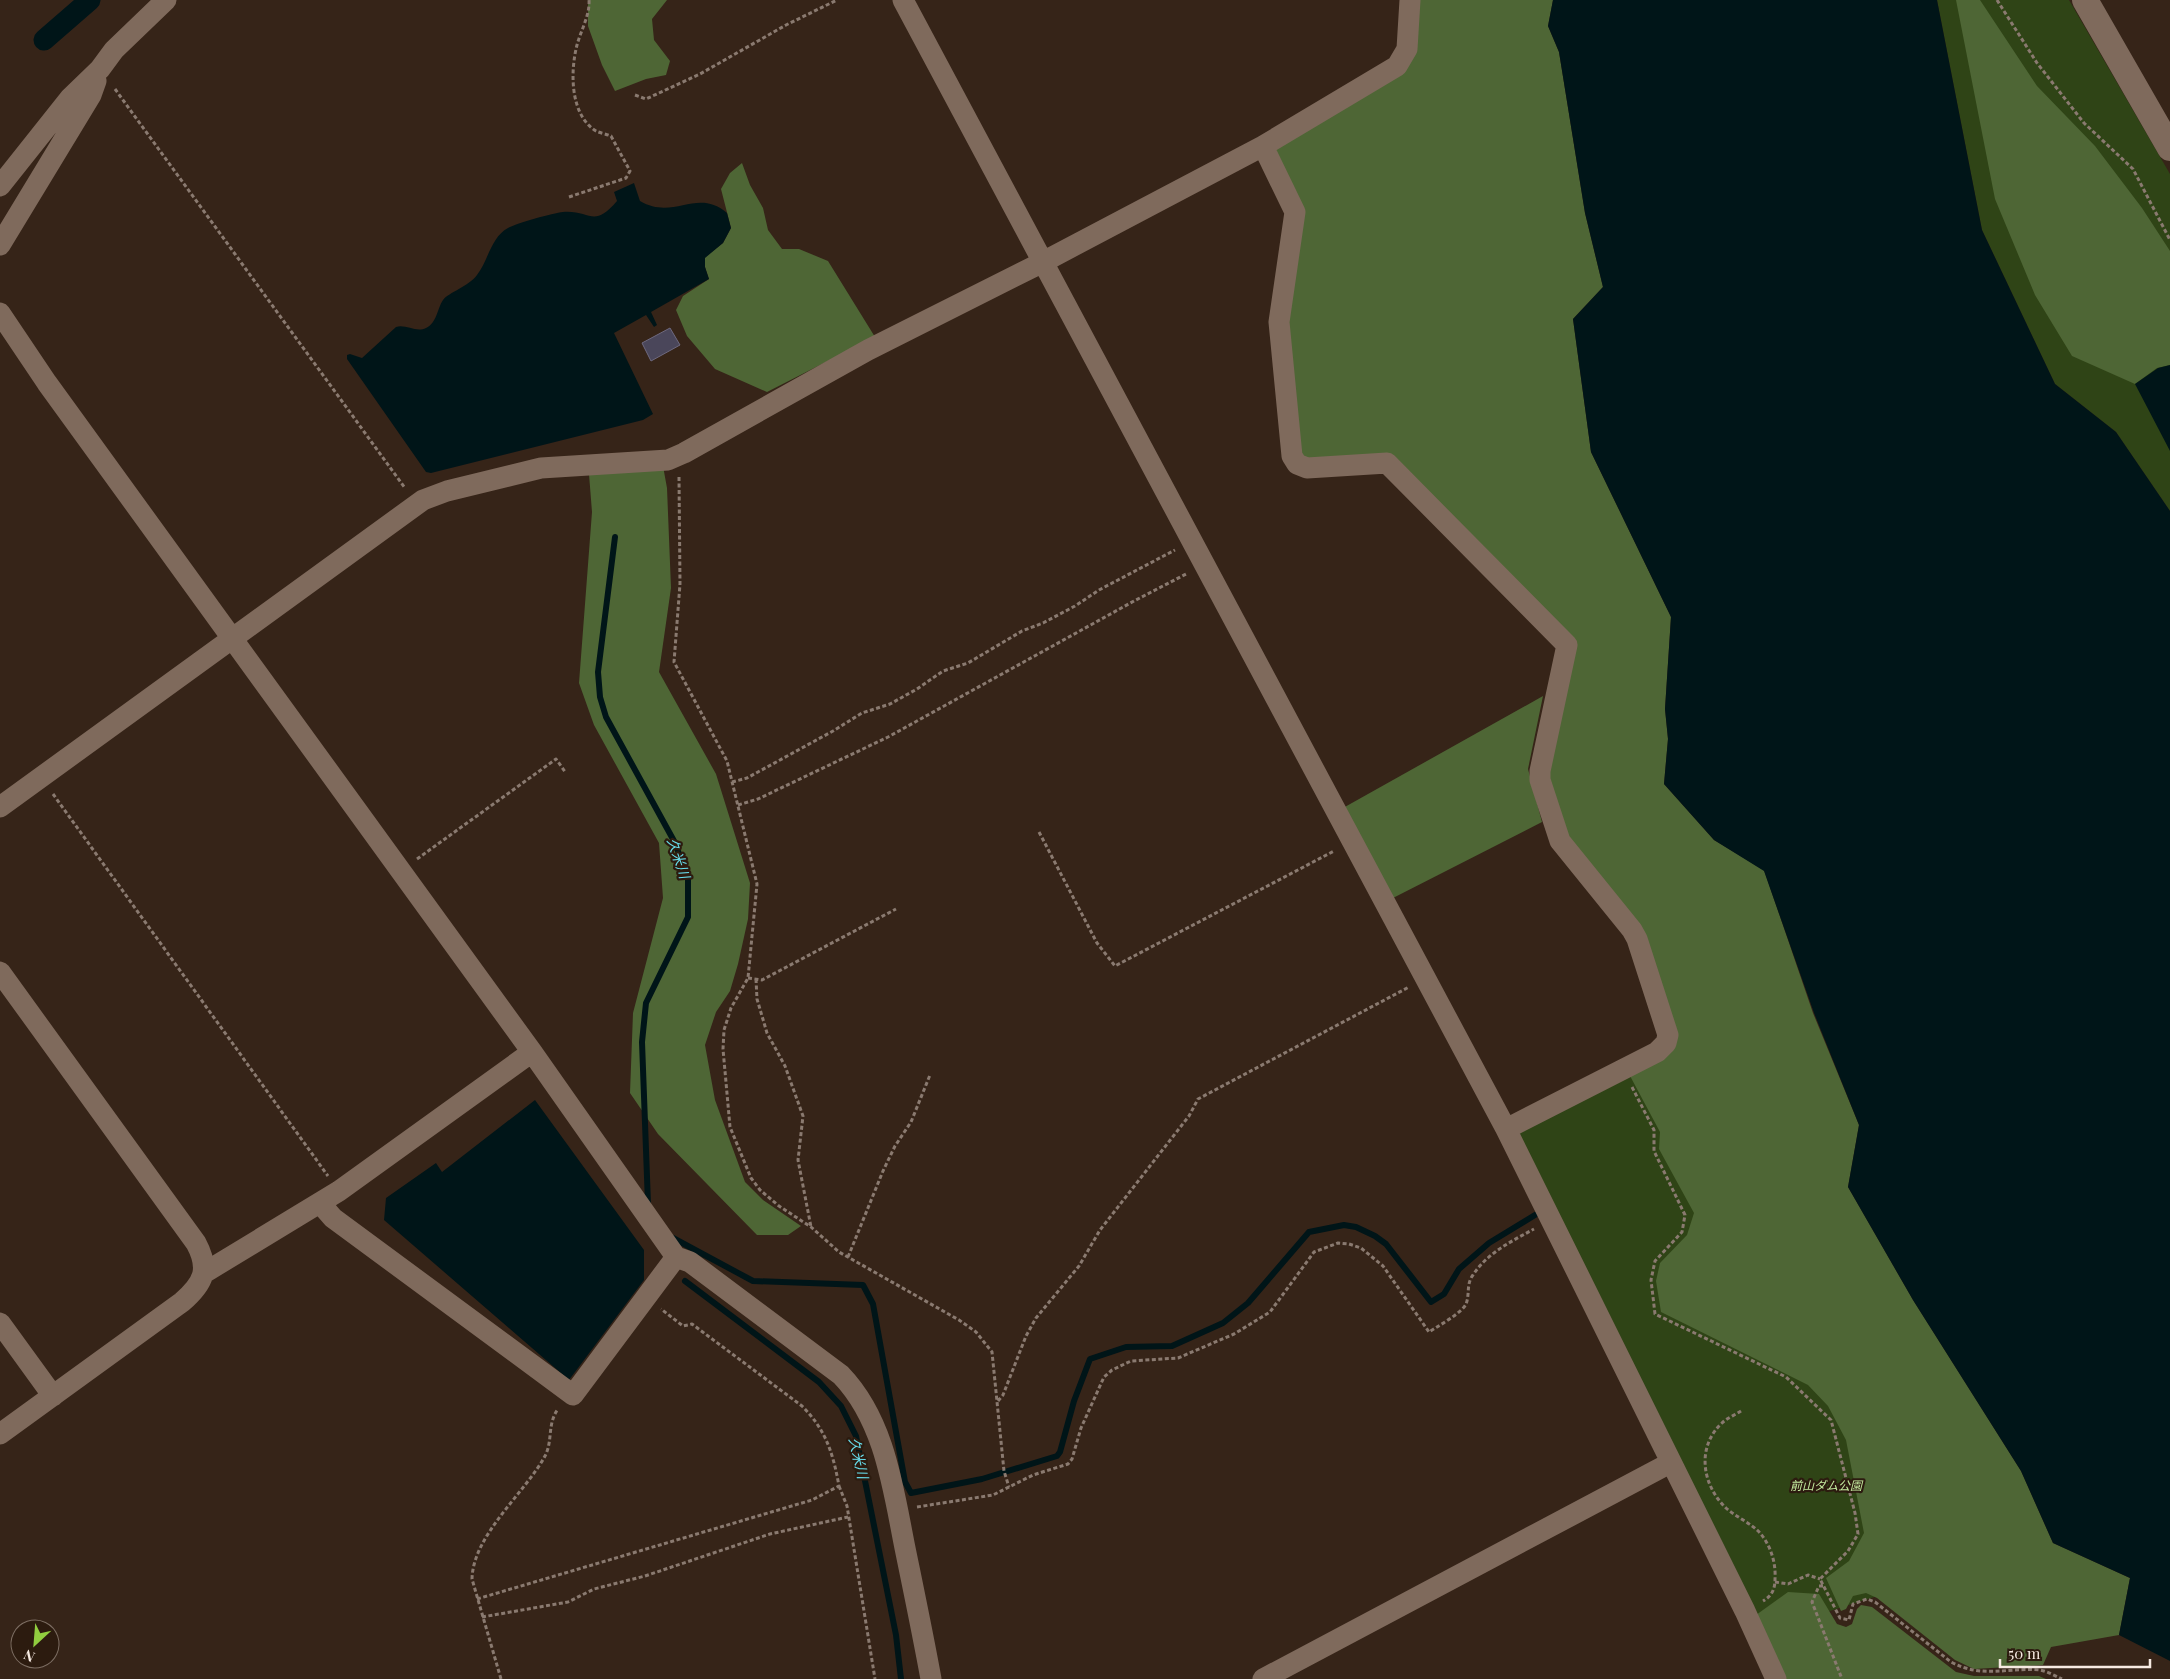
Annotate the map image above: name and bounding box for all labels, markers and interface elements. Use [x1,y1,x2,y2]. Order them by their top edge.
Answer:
water label: 久米川 [663,835,695,883]
water label: 久米川 [845,1435,873,1483]
park label: 前山ダム公園 [1790,1477,1864,1493]
north arrow [10,1619,60,1669]
scale bar [2000,1636,2150,1668]
text: 50 m [2008,1643,2041,1663]
text: N [20,1645,38,1667]

